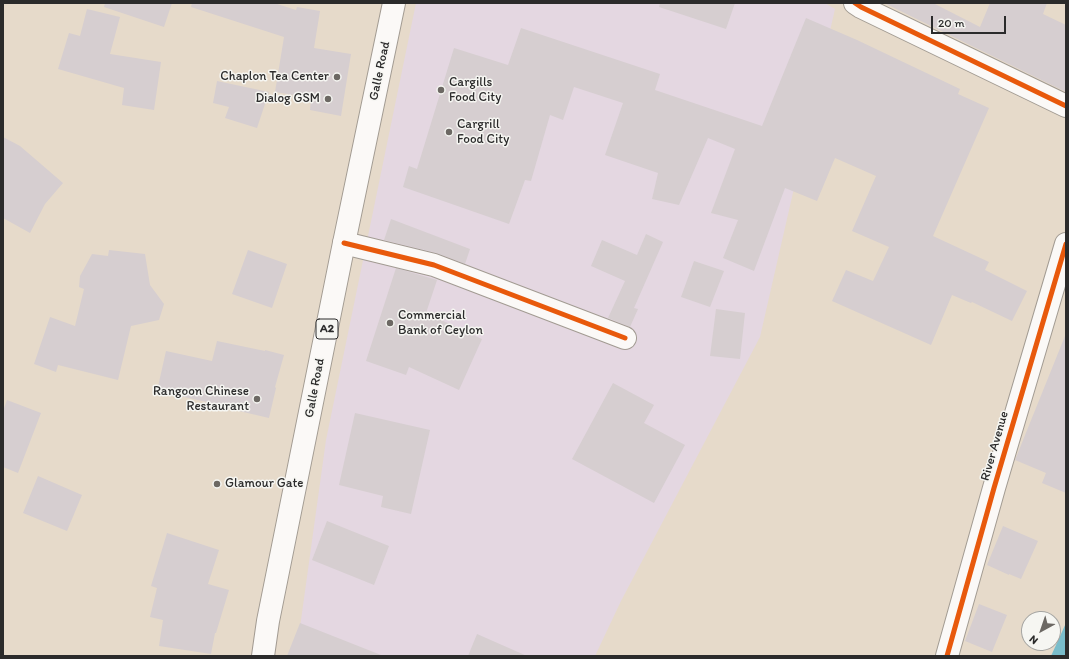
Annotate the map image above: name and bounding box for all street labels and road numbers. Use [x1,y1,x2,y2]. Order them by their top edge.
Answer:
street label: Galle Road [366,40,394,102]
road number: A2 [316,319,338,339]
street label: Galle Road [302,357,328,419]
street label: River Avenue [978,409,1012,483]

